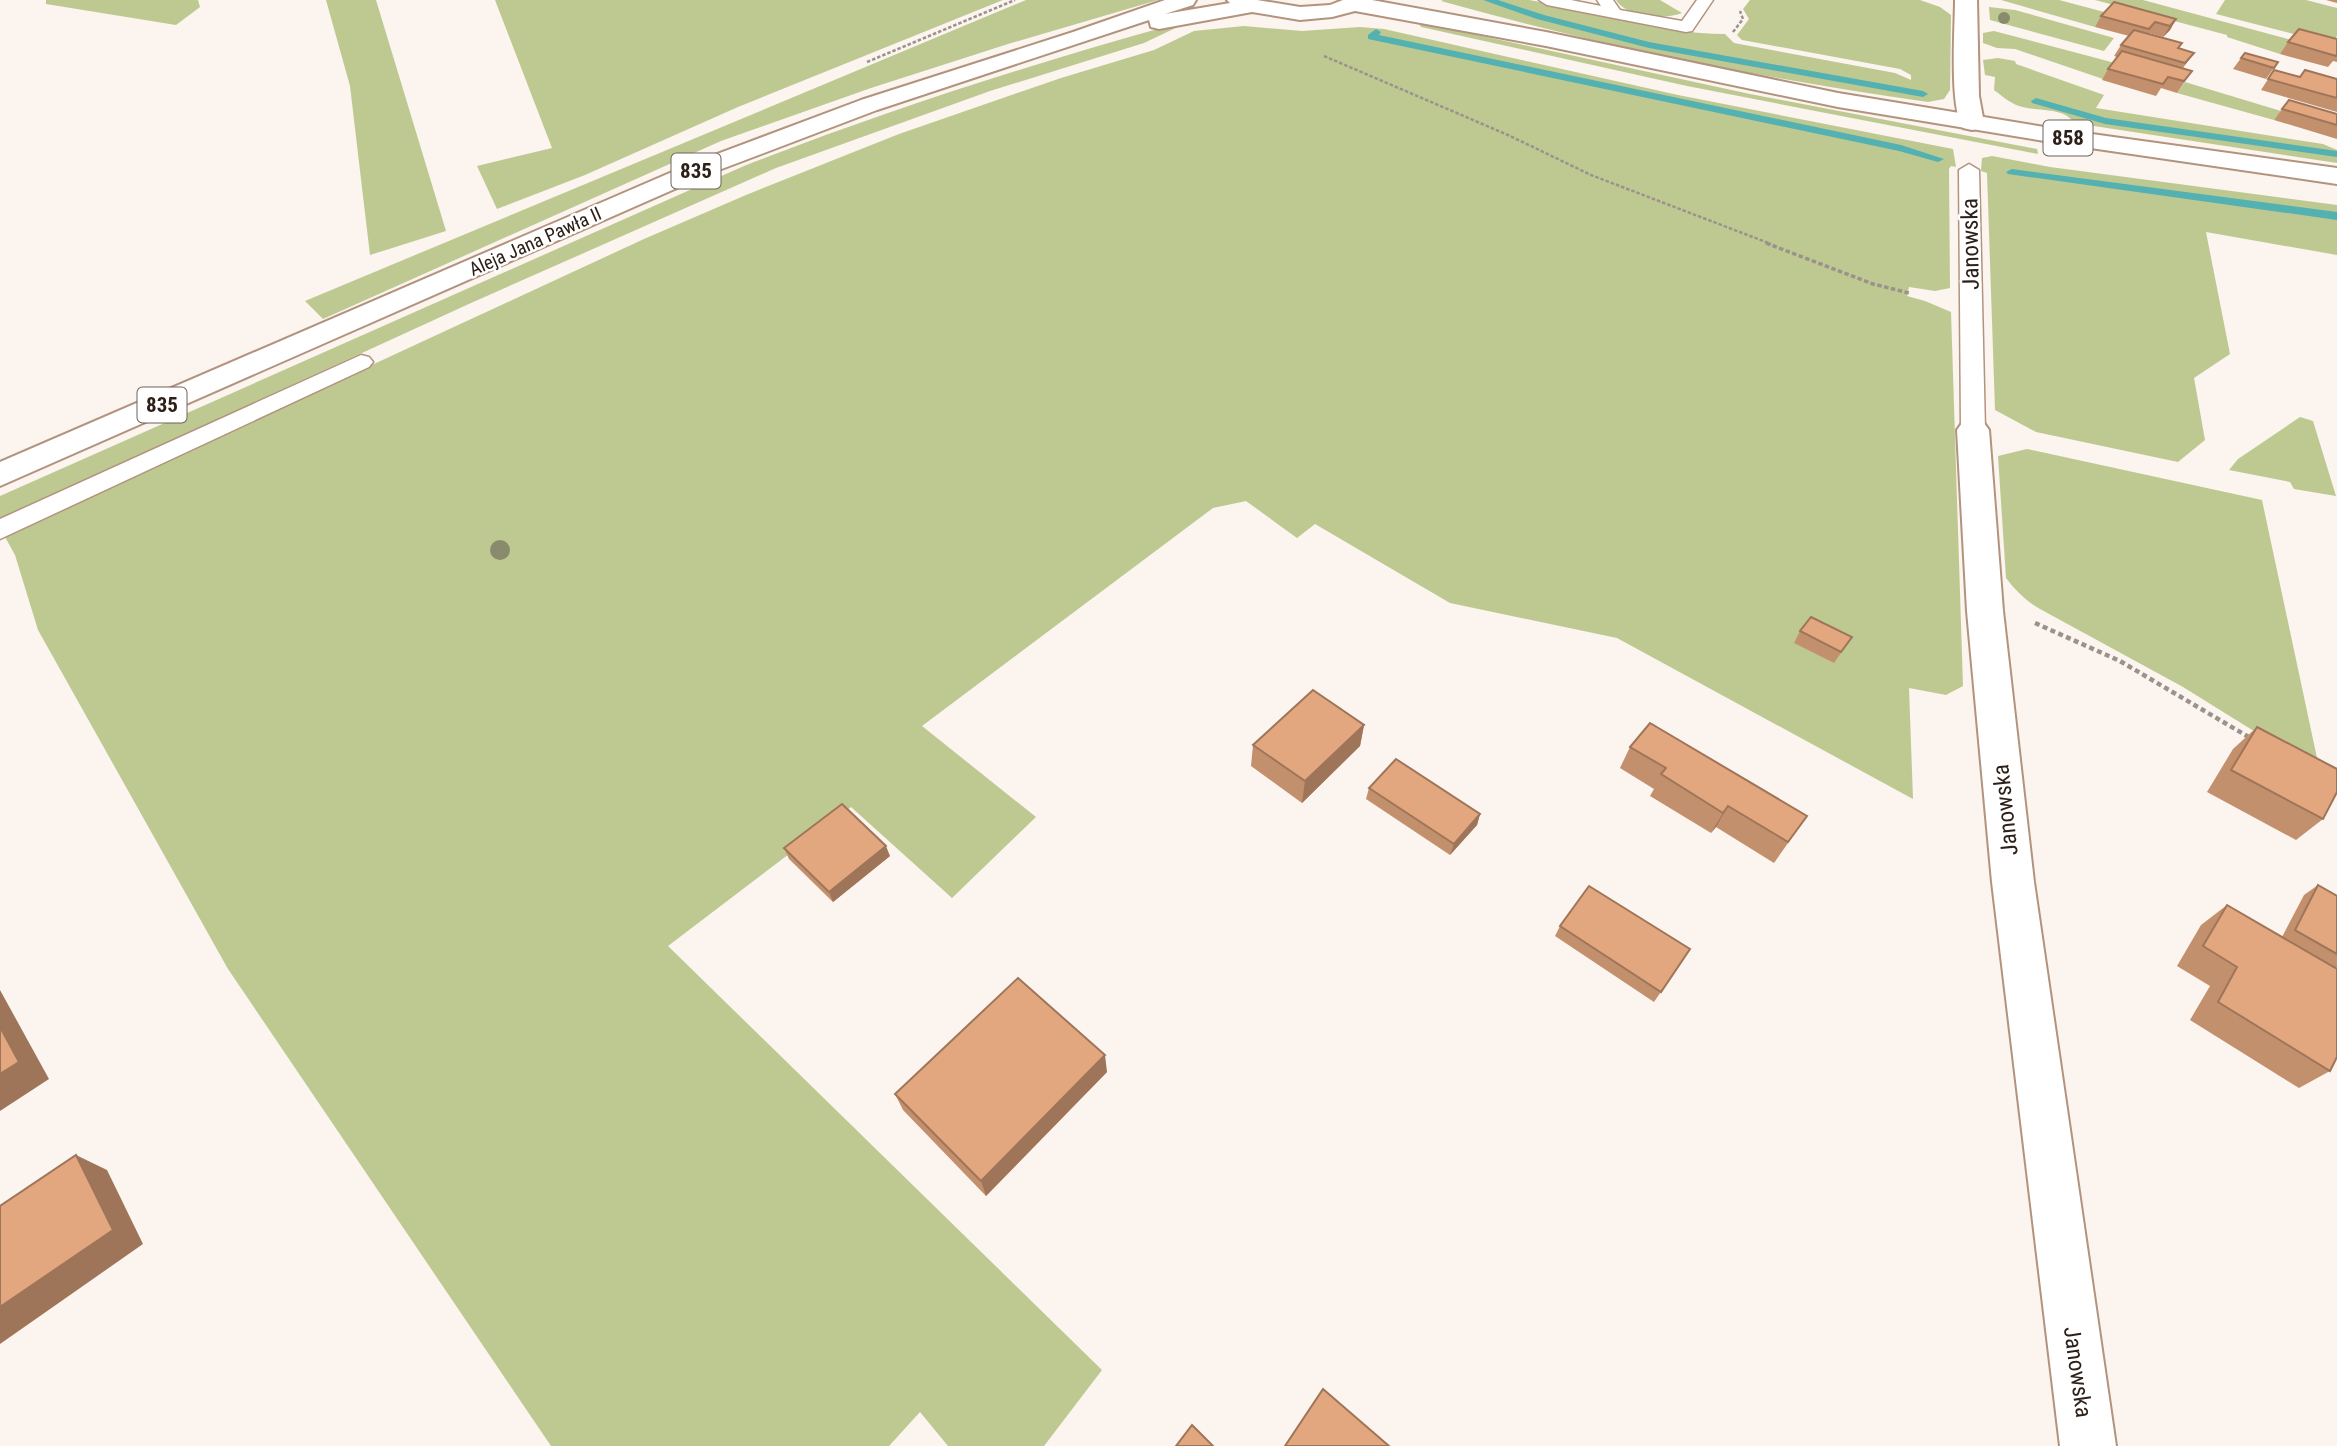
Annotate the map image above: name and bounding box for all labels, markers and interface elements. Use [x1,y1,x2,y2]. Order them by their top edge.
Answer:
road number: 858 [2044,120,2092,156]
road number: 835 [672,154,720,188]
street label: Janowska [1956,198,1985,290]
street label: Aleja Jana Pawła II [465,202,605,281]
road number: 835 [138,388,186,422]
street label: Janowska [1987,763,2024,857]
street label: Janowska [2058,1325,2097,1419]

